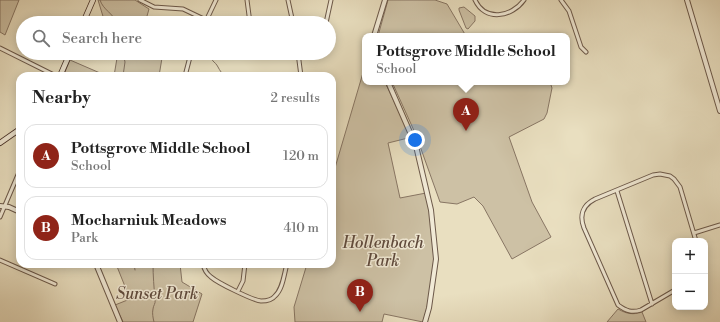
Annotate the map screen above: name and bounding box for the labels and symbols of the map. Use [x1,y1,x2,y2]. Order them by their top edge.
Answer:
pin: A [453,98,479,131]
your location [405,130,425,150]
park label: Hollenbach Park [341,233,424,271]
pin: B [347,279,373,312]
park label: Sunset Park [116,284,198,304]

